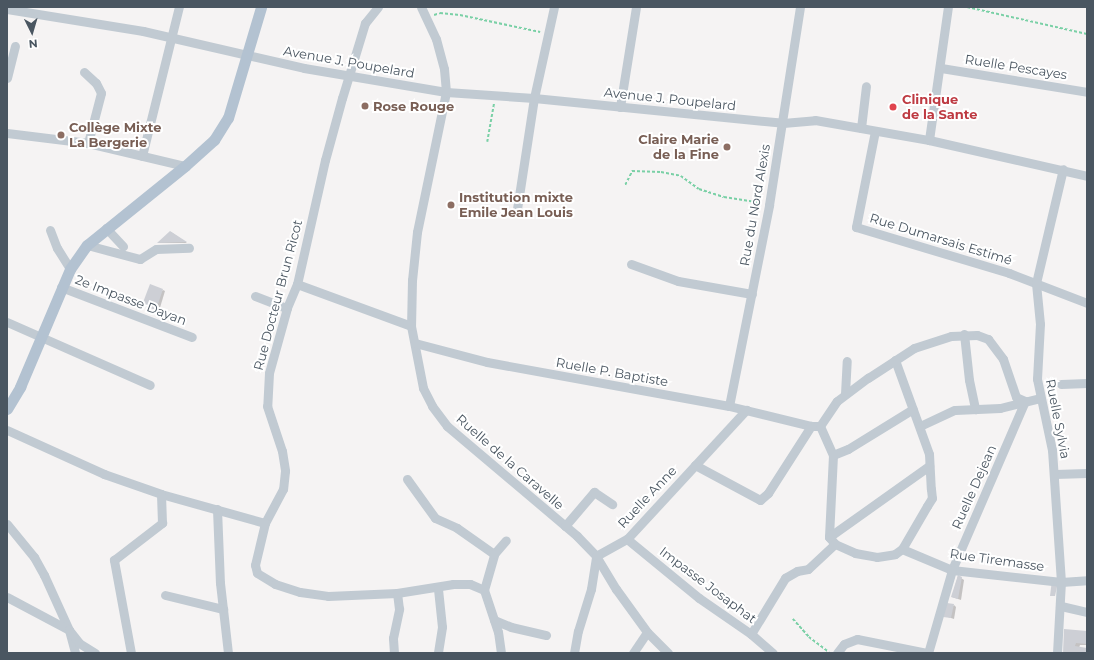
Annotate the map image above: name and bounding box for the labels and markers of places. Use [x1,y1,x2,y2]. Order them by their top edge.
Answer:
place label: Clinique de la Sante [902,92,977,123]
place label: Rose Rouge [373,98,454,114]
marker: Rose Rouge [360,101,370,111]
marker: Clinique de la Sante [887,101,899,113]
place label: Collège Mixte La Bergerie [69,120,161,151]
marker: Collège Mixte La Bergerie [56,130,66,140]
place label: Claire Marie de la Fine [638,132,719,163]
marker: Claire Marie de la Fine [722,142,732,152]
place label: Institution mixte Emile Jean Louis [459,190,573,221]
marker: Institution mixte Emile Jean Louis [446,200,456,210]

